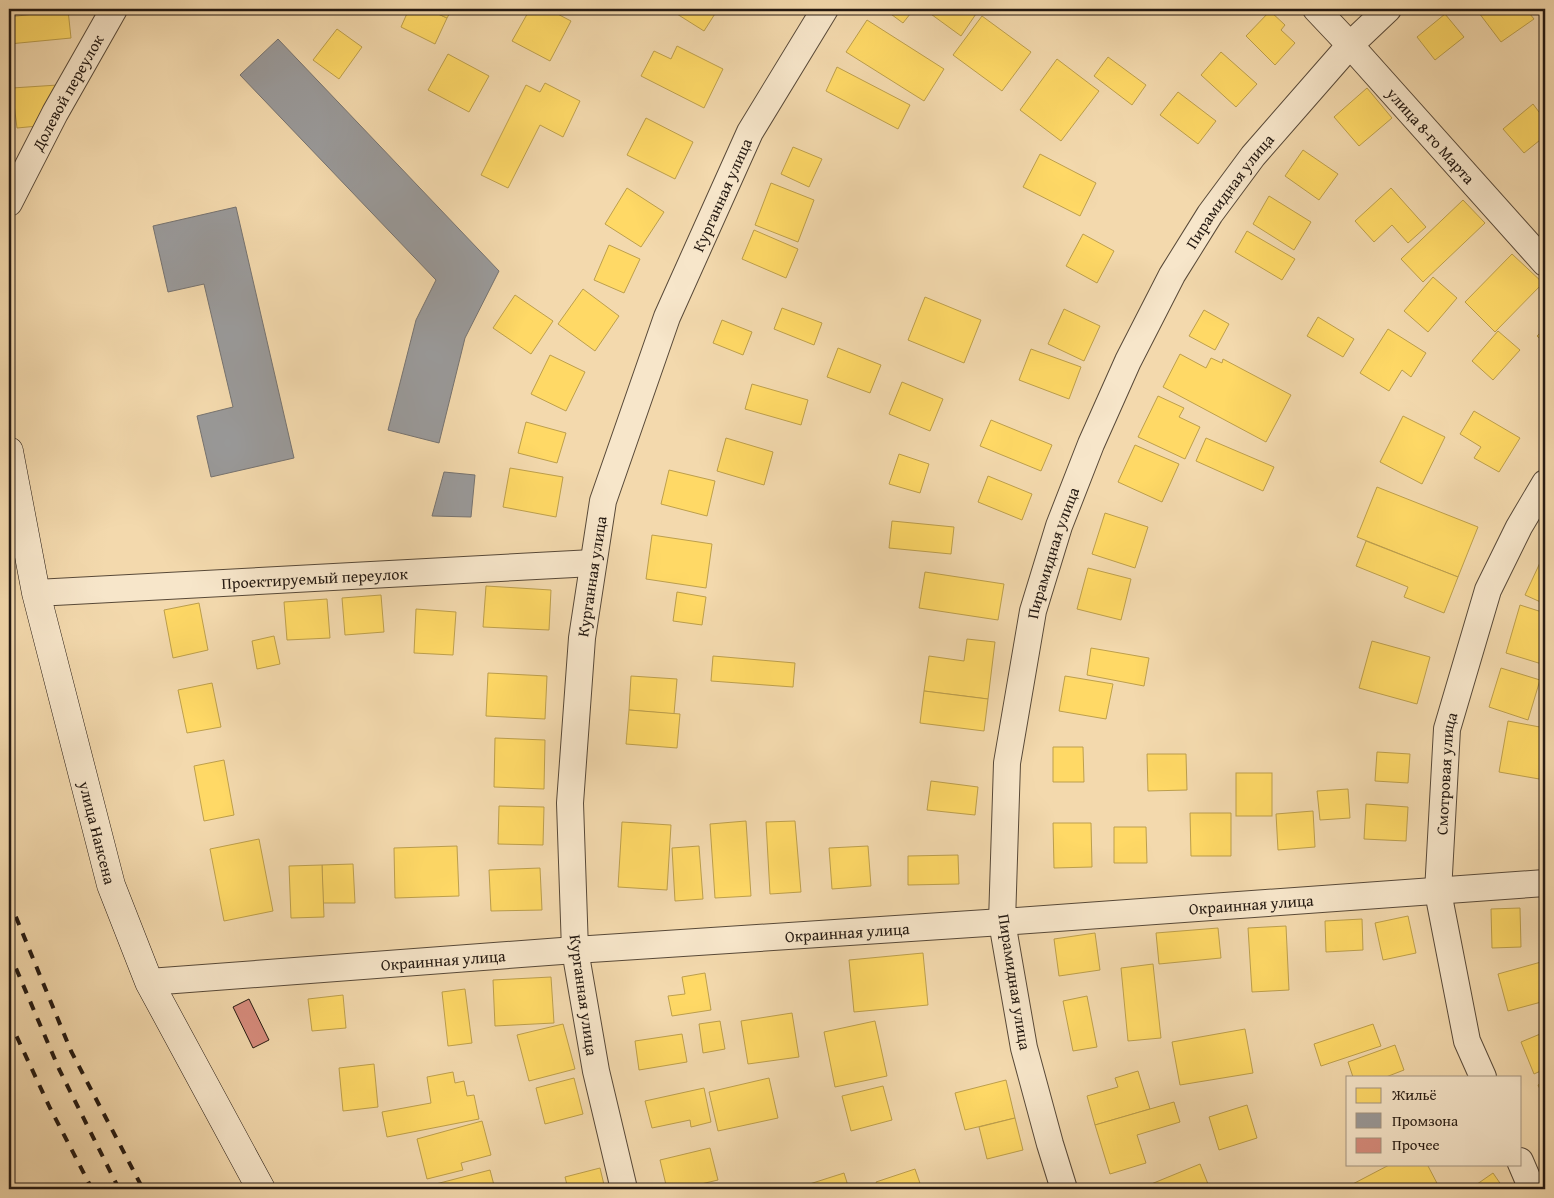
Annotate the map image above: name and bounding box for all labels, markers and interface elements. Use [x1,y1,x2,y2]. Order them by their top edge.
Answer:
street label: Долевой переулок [25,29,110,156]
street label: улица 8-го Марта [1381,81,1481,190]
street label: Пирамидная улица [1179,128,1280,253]
street label: Курганная улица [686,134,758,255]
street label: Пирамидная улица [1020,483,1085,620]
street label: Курганная улица [570,514,613,638]
street label: Проектируемый переулок [221,561,409,595]
street label: Смотровая улица [1429,709,1463,836]
street label: улица Нансена [73,777,122,887]
street label: Окраинная улица [1188,888,1315,921]
street label: Пирамидная улица [992,912,1038,1052]
street label: Окраинная улица [784,916,911,948]
street label: Курганная улица [564,933,604,1057]
street label: Окраинная улица [380,943,507,977]
legend [1346,1076,1522,1166]
text: Жильё [1391,1084,1437,1105]
text: Промзона [1392,1110,1459,1131]
text: Прочее [1392,1134,1440,1155]

